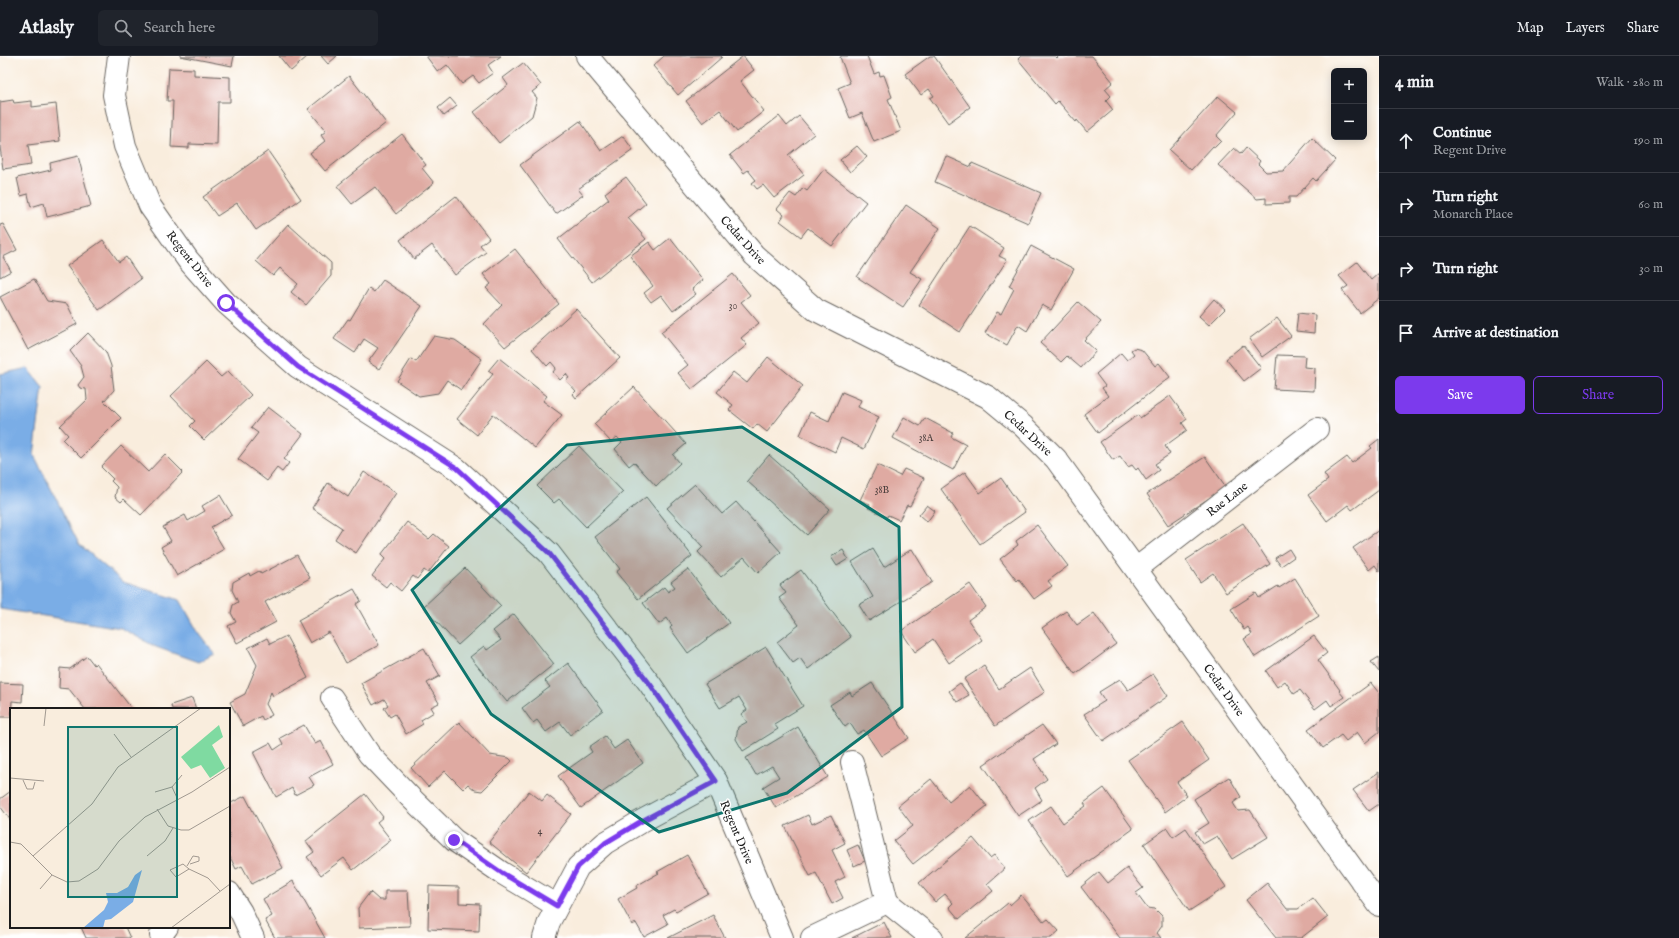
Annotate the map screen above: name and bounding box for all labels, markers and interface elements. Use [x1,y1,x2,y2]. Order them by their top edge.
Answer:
search box [98,10,378,46]
text: Atlasly [20,16,74,40]
icon: search [112,17,134,39]
text: Search here [144,18,215,37]
text: Map [1517,19,1544,37]
text: Layers [1566,19,1605,37]
text: Share [1627,19,1659,37]
map controls [1331,68,1367,140]
button: + [1331,68,1367,104]
text: 4 min [1395,72,1434,93]
text: Walk · 280 m [1596,74,1663,91]
button: − [1331,104,1367,140]
text: Continue [1433,123,1491,142]
icon: ahead [1395,130,1417,152]
text: 190 m [1633,132,1663,149]
text: Regent Drive [1433,142,1506,159]
text: Turn right [1433,187,1498,206]
icon: right [1395,194,1417,216]
text: 60 m [1638,196,1663,213]
text: Monarch Place [1433,206,1513,223]
street label: Cedar Drive [717,213,769,268]
street label: Regent Drive [163,228,217,291]
icon: right [1395,258,1417,280]
text: Turn right [1433,259,1498,278]
text: 30 m [1639,260,1663,277]
route start [217,294,235,312]
house number: 30 [729,300,737,313]
icon: arrive [1395,322,1417,344]
text: Arrive at destination [1433,323,1559,342]
button: Save [1395,376,1525,414]
button: Share [1533,376,1663,414]
street label: Cedar Drive [1000,407,1055,460]
house number: 38A [919,432,933,445]
street label: Rae Lane [1204,478,1251,520]
house number: 38B [875,484,890,497]
street label: Cedar Drive [1200,661,1248,720]
inset map [10,708,230,928]
street label: Regent Drive [716,798,757,867]
house number: 4 [538,825,543,838]
route end [445,831,463,849]

